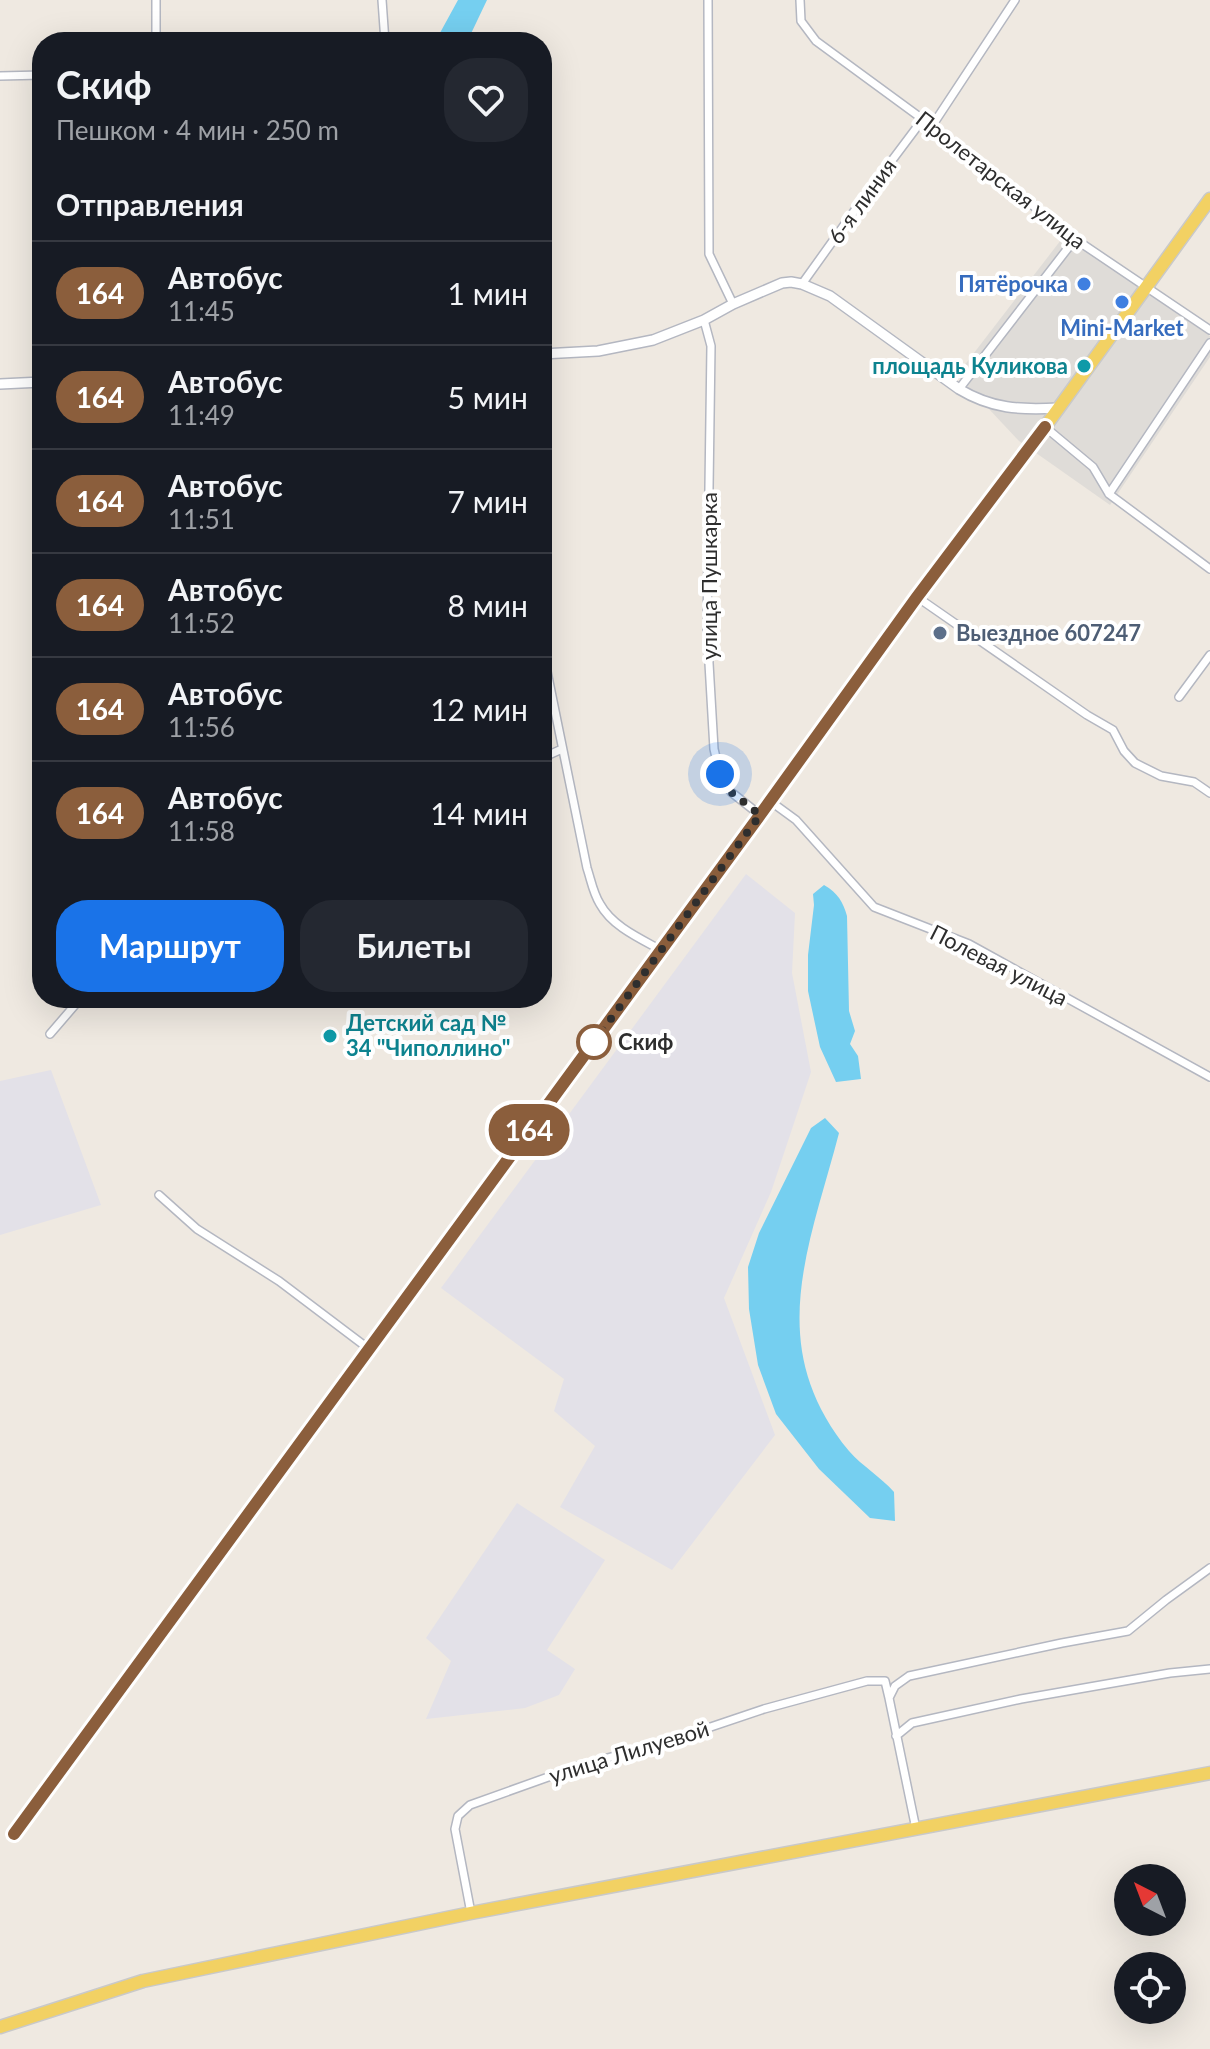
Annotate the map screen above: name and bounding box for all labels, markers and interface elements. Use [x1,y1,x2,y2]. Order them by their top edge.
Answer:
button: heart [444,58,528,142]
text: Скиф [56,61,152,107]
street label: Пролетарская улица [911,105,1092,254]
text: Пешком · 4 мин · 250 m [56,114,339,146]
street label: 6-я линия [822,153,902,249]
text: Отправления [56,186,244,222]
text: Автобус [168,259,283,295]
place label: Пятёрочка [958,270,1068,297]
text: 1 мин [448,275,528,311]
marker: Пятёрочка [1075,275,1093,293]
text: 164 [76,276,124,310]
marker: Mini-Market [1113,293,1131,311]
text: 11:45 [168,295,235,327]
place label: Mini-Market [1060,314,1184,341]
place label: площадь Куликова [872,352,1068,379]
marker: площадь Куликова [1075,357,1093,375]
text: Автобус [168,363,283,399]
text: 5 мин [448,379,528,415]
text: 164 [76,380,124,414]
text: 11:49 [168,399,235,431]
text: Автобус [168,467,283,503]
text: 7 мин [448,483,528,519]
text: 164 [76,484,124,518]
street label: улица Пушкарка [695,492,722,660]
text: 11:51 [168,503,235,535]
text: Автобус [168,571,283,607]
text: 8 мин [448,587,528,623]
text: 164 [76,588,124,622]
text: 11:52 [168,607,235,639]
place label: Выездное 607247 [956,619,1141,646]
marker: Выездное 607247 [931,624,949,642]
text: Автобус [168,675,283,711]
text: 12 мин [430,691,528,727]
text: 164 [76,692,124,726]
text: 11:56 [168,711,235,743]
your location [700,754,740,794]
text: Автобус [168,779,283,815]
text: 14 мин [430,795,528,831]
text: 164 [76,796,124,830]
text: 11:58 [168,815,235,847]
button: Маршрут [56,900,284,992]
button: Билеты [300,900,528,992]
street label: Полевая улица [926,918,1073,1011]
place label: Детский сад № 34 "Чиполлино" [346,1009,510,1061]
marker: Скиф [577,1025,611,1059]
marker: Детский сад № 34 "Чиполлино" [321,1027,339,1045]
place label: Скиф [618,1028,673,1055]
line badge: 164 [483,1104,575,1156]
text: 164 [505,1113,553,1147]
street label: улица Лилуевой [546,1714,712,1789]
north arrow [1114,1864,1186,1936]
map controls [1114,1864,1186,2024]
button: locate [1114,1952,1186,2024]

